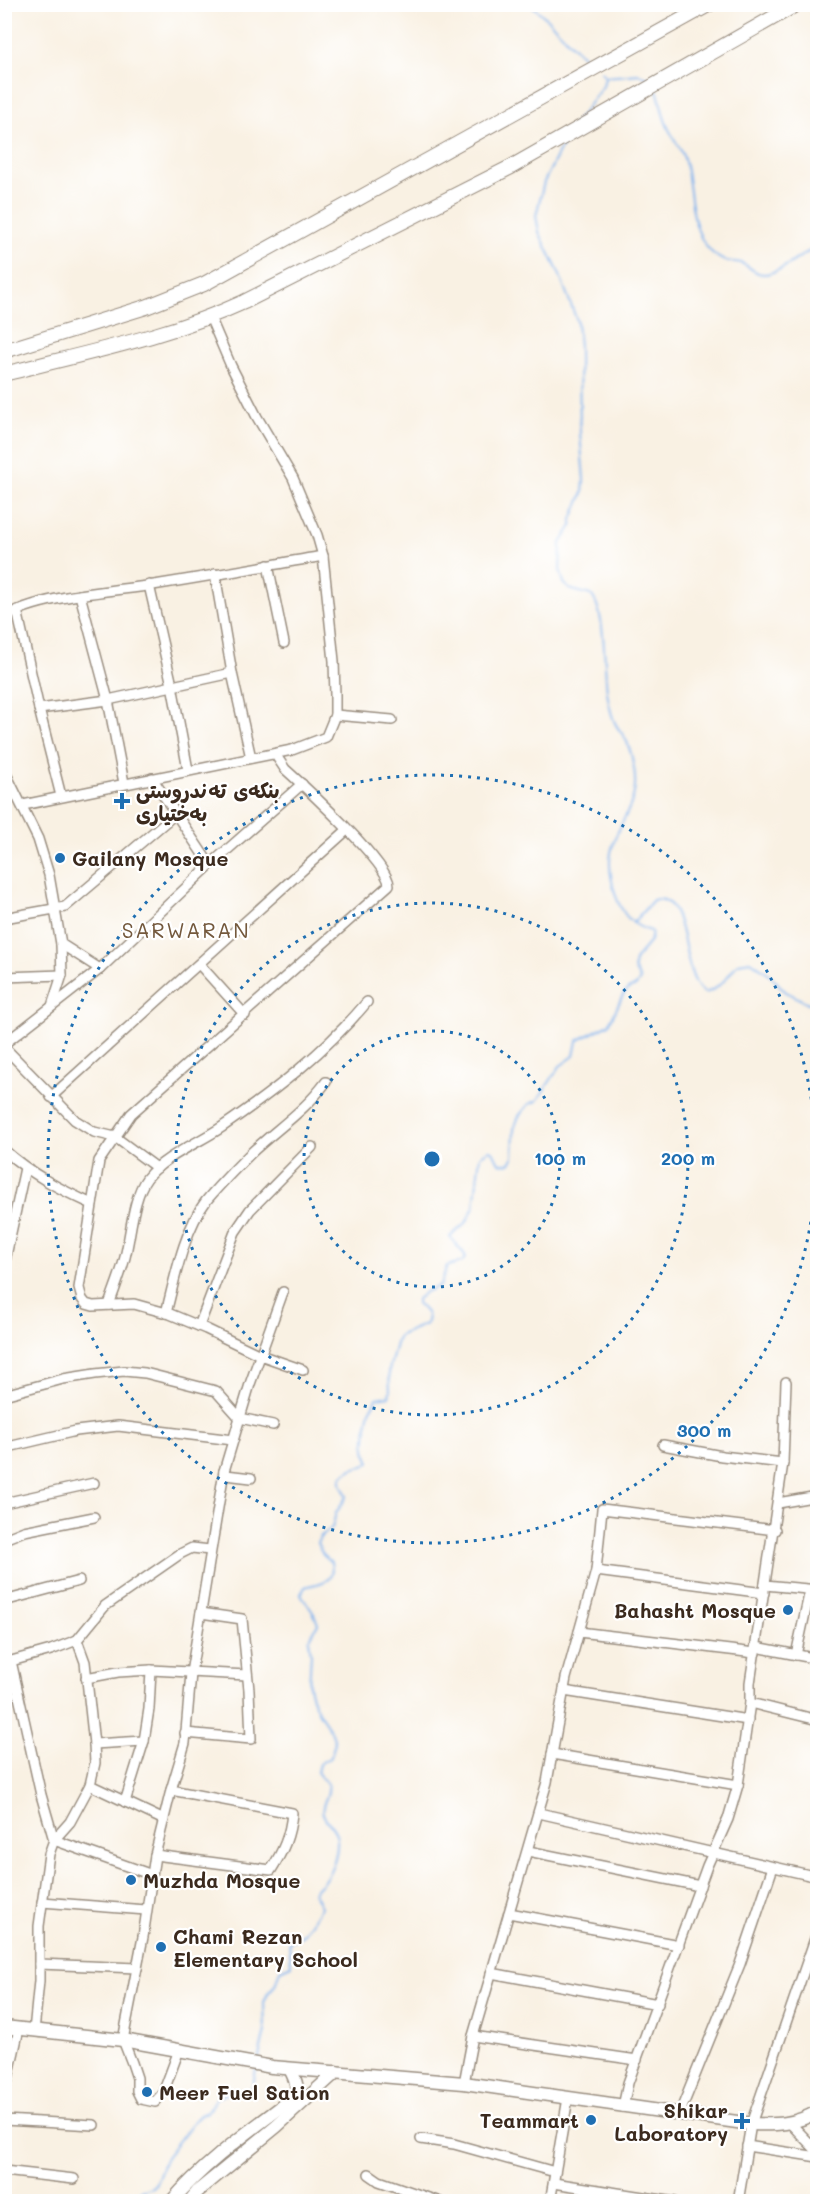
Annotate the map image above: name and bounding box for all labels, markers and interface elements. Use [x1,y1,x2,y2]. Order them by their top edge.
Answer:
place label: بنکەی تەندروستی بەختیاری [136,777,280,827]
marker: بنکەی تەندروستی بەختیاری [113,792,131,810]
place label: Gailany Mosque [72,845,228,871]
marker: Gailany Mosque [53,851,67,865]
district label: SARWARAN [122,916,250,943]
text: 100 m [534,1146,586,1170]
text: 200 m [661,1146,715,1170]
centre of rings [422,1149,442,1169]
text: 300 m [677,1418,731,1442]
place label: Bahasht Mosque [614,1597,776,1623]
marker: Bahasht Mosque [781,1603,795,1617]
place label: Muzhda Mosque [143,1867,300,1893]
marker: Muzhda Mosque [124,1873,138,1887]
place label: Chami Rezan Elementary School [173,1923,358,1972]
marker: Chami Rezan Elementary School [154,1940,168,1954]
place label: Meer Fuel Sation [159,2079,330,2105]
marker: Meer Fuel Sation [140,2085,154,2099]
place label: Shikar Laboratory [614,2097,728,2146]
place label: Teammart [480,2107,579,2133]
marker: Shikar Laboratory [733,2112,751,2130]
marker: Teammart [584,2113,598,2127]

